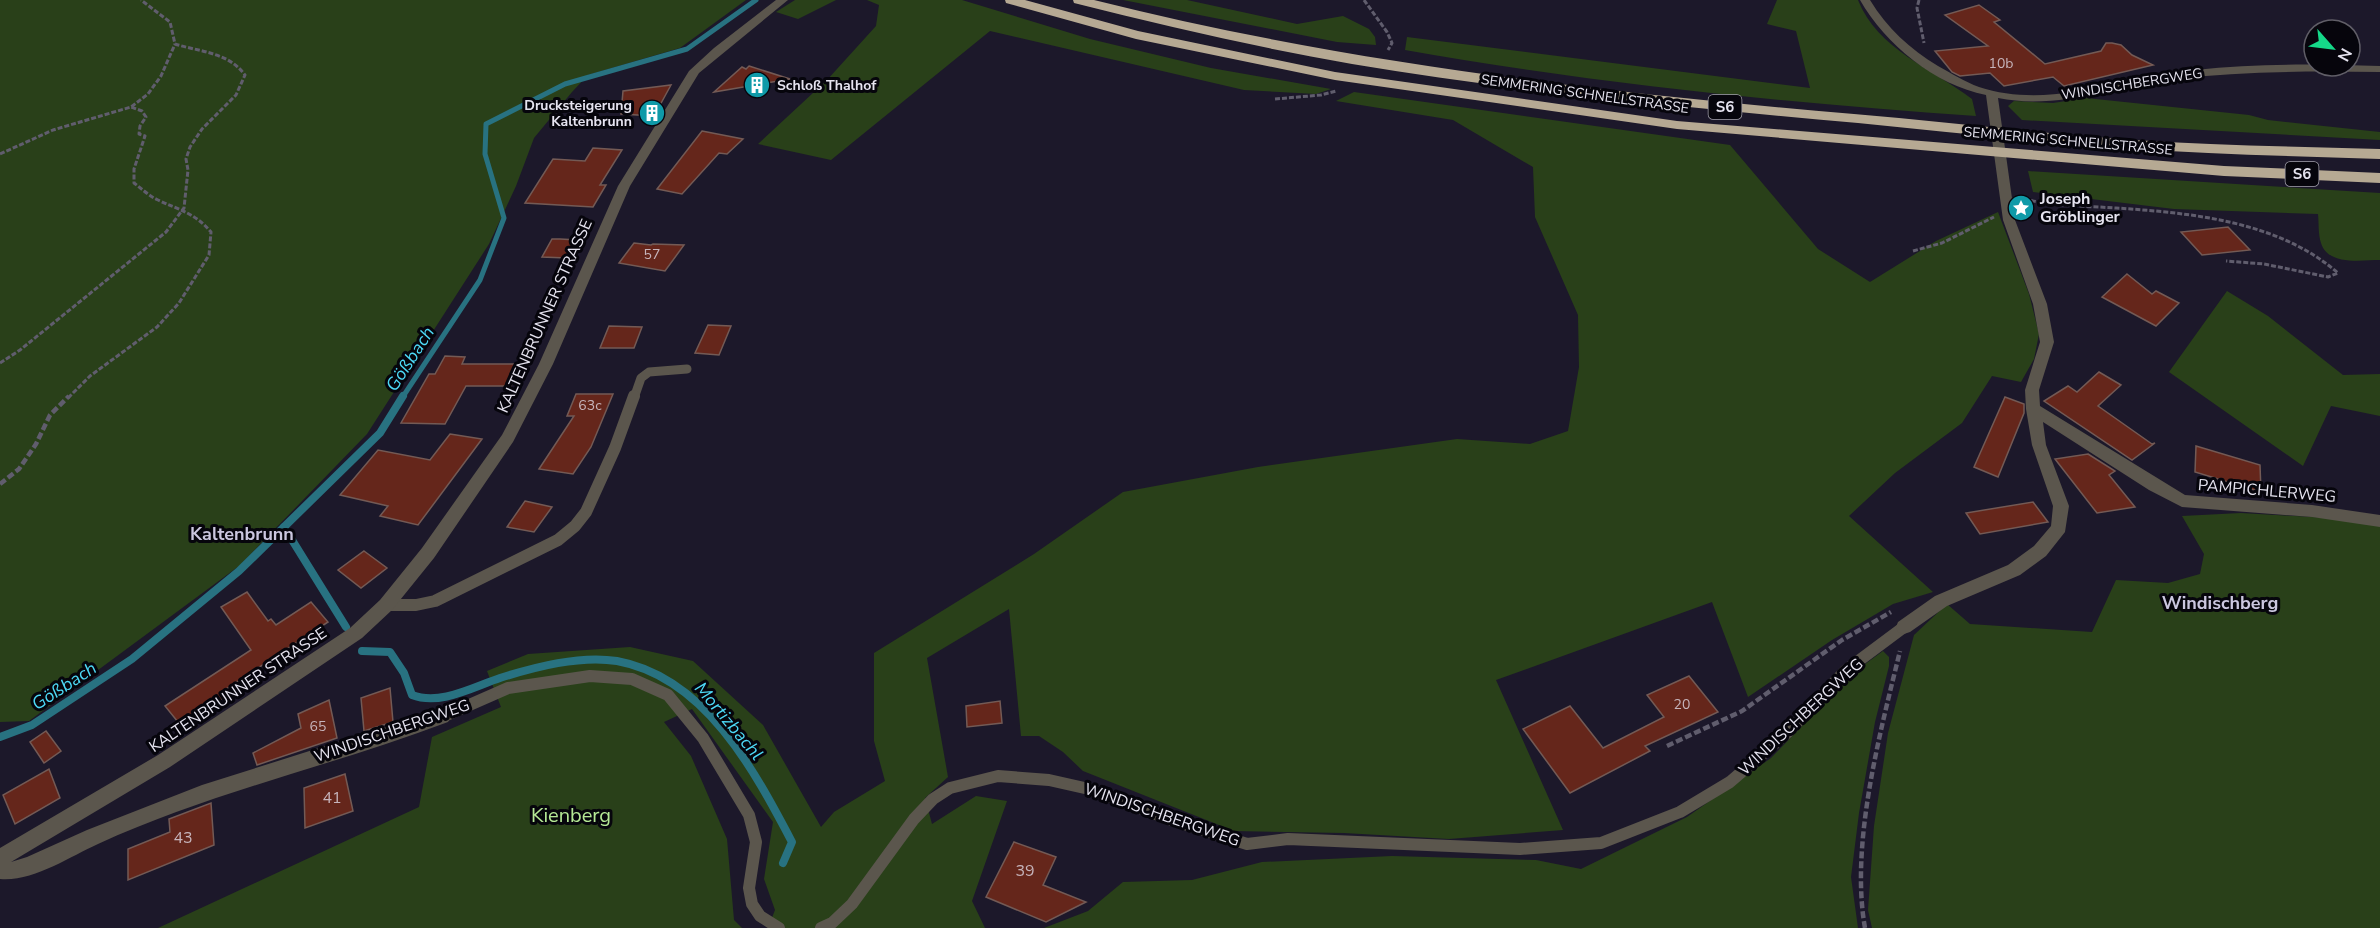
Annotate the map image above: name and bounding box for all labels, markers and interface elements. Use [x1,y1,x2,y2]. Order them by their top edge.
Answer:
north arrow [2302,18,2362,78]
text: N [2332,44,2357,65]
house number: 10b [1989,54,2013,73]
street label: WINDISCHBERGWEG [2060,63,2204,105]
building icon: Schloß Thalhof [742,70,772,100]
street label: SEMMERING SCHNELLSTRASSE [1480,70,1690,118]
place label: Schloß Thalhof [777,76,877,95]
road number: S6 [1708,95,1742,119]
place label: Drucksteigerung Kaltenbrunn [524,96,632,131]
building icon: Drucksteigerung Kaltenbrunn [637,98,667,128]
street label: SEMMERING SCHNELLSTRASSE [1963,122,2173,160]
road number: S6 [2286,162,2318,186]
place label: Joseph Gröblinger [2039,188,2121,228]
place icon: Joseph Gröblinger [2006,193,2036,223]
street label: KALTENBRUNNER STRASSE [492,216,598,416]
house number: 57 [644,245,660,264]
water label: Gößbach [380,322,440,396]
house number: 63c [578,396,602,415]
street label: PAMPICHLERWEG [2197,474,2337,508]
district label: Kaltenbrunn [190,522,294,546]
district label: Windischberg [2162,591,2278,615]
street label: KALTENBRUNNER STRASSE [145,622,331,758]
street label: WINDISCHBERGWEG [1734,653,1868,781]
water label: Gößbach [27,656,101,716]
water label: Mortizbachl [689,677,769,765]
street label: WINDISCHBERGWEG [311,694,473,768]
house number: 20 [1674,695,1690,714]
house number: 65 [310,717,326,736]
street label: WINDISCHBERGWEG [1081,778,1243,852]
house number: 41 [322,787,342,809]
park label: Kienberg [531,802,611,829]
house number: 43 [173,827,193,849]
house number: 39 [1015,860,1035,882]

